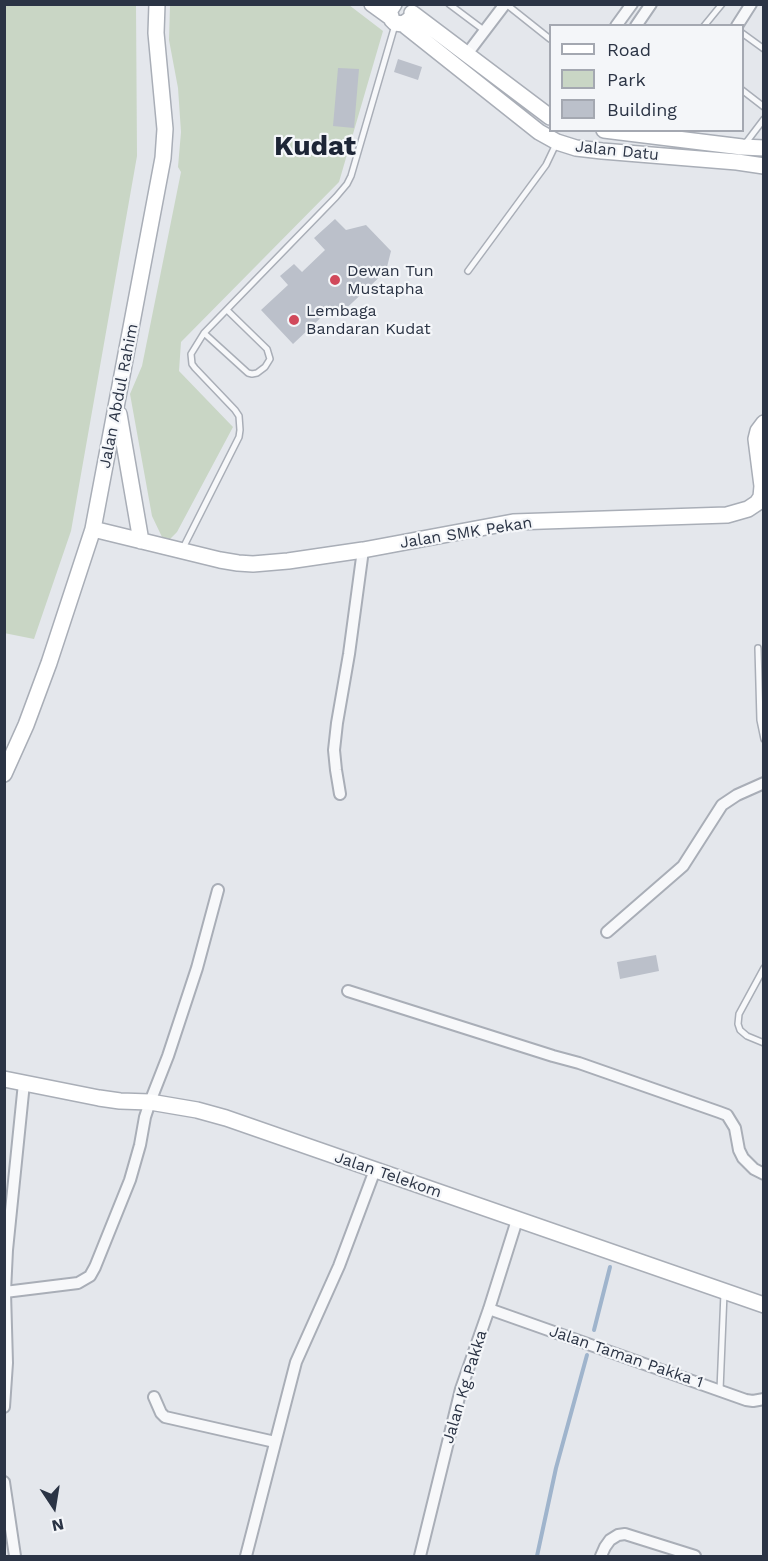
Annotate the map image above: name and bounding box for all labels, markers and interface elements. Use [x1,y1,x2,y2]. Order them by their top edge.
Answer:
legend [549,24,744,132]
text: Road [607,39,651,60]
text: Park [607,69,646,90]
text: Building [607,99,677,120]
district label: Kudat [274,130,356,164]
street label: Jalan Datu [574,137,660,165]
place label: Dewan Tun Mustapha [347,261,434,299]
marker: Dewan Tun Mustapha [328,273,342,287]
place label: Lembaga Bandaran Kudat [306,301,431,339]
marker: Lembaga Bandaran Kudat [287,313,301,327]
street label: Jalan Abdul Rahim [96,322,142,470]
street label: Jalan SMK Pekan [398,513,534,553]
street label: Jalan Telekom [332,1148,444,1202]
street label: Jalan Taman Pakka 1 [547,1322,705,1392]
street label: Jalan Kg Pakka [439,1328,491,1446]
north arrow [24,1477,84,1537]
text: N [50,1515,66,1536]

